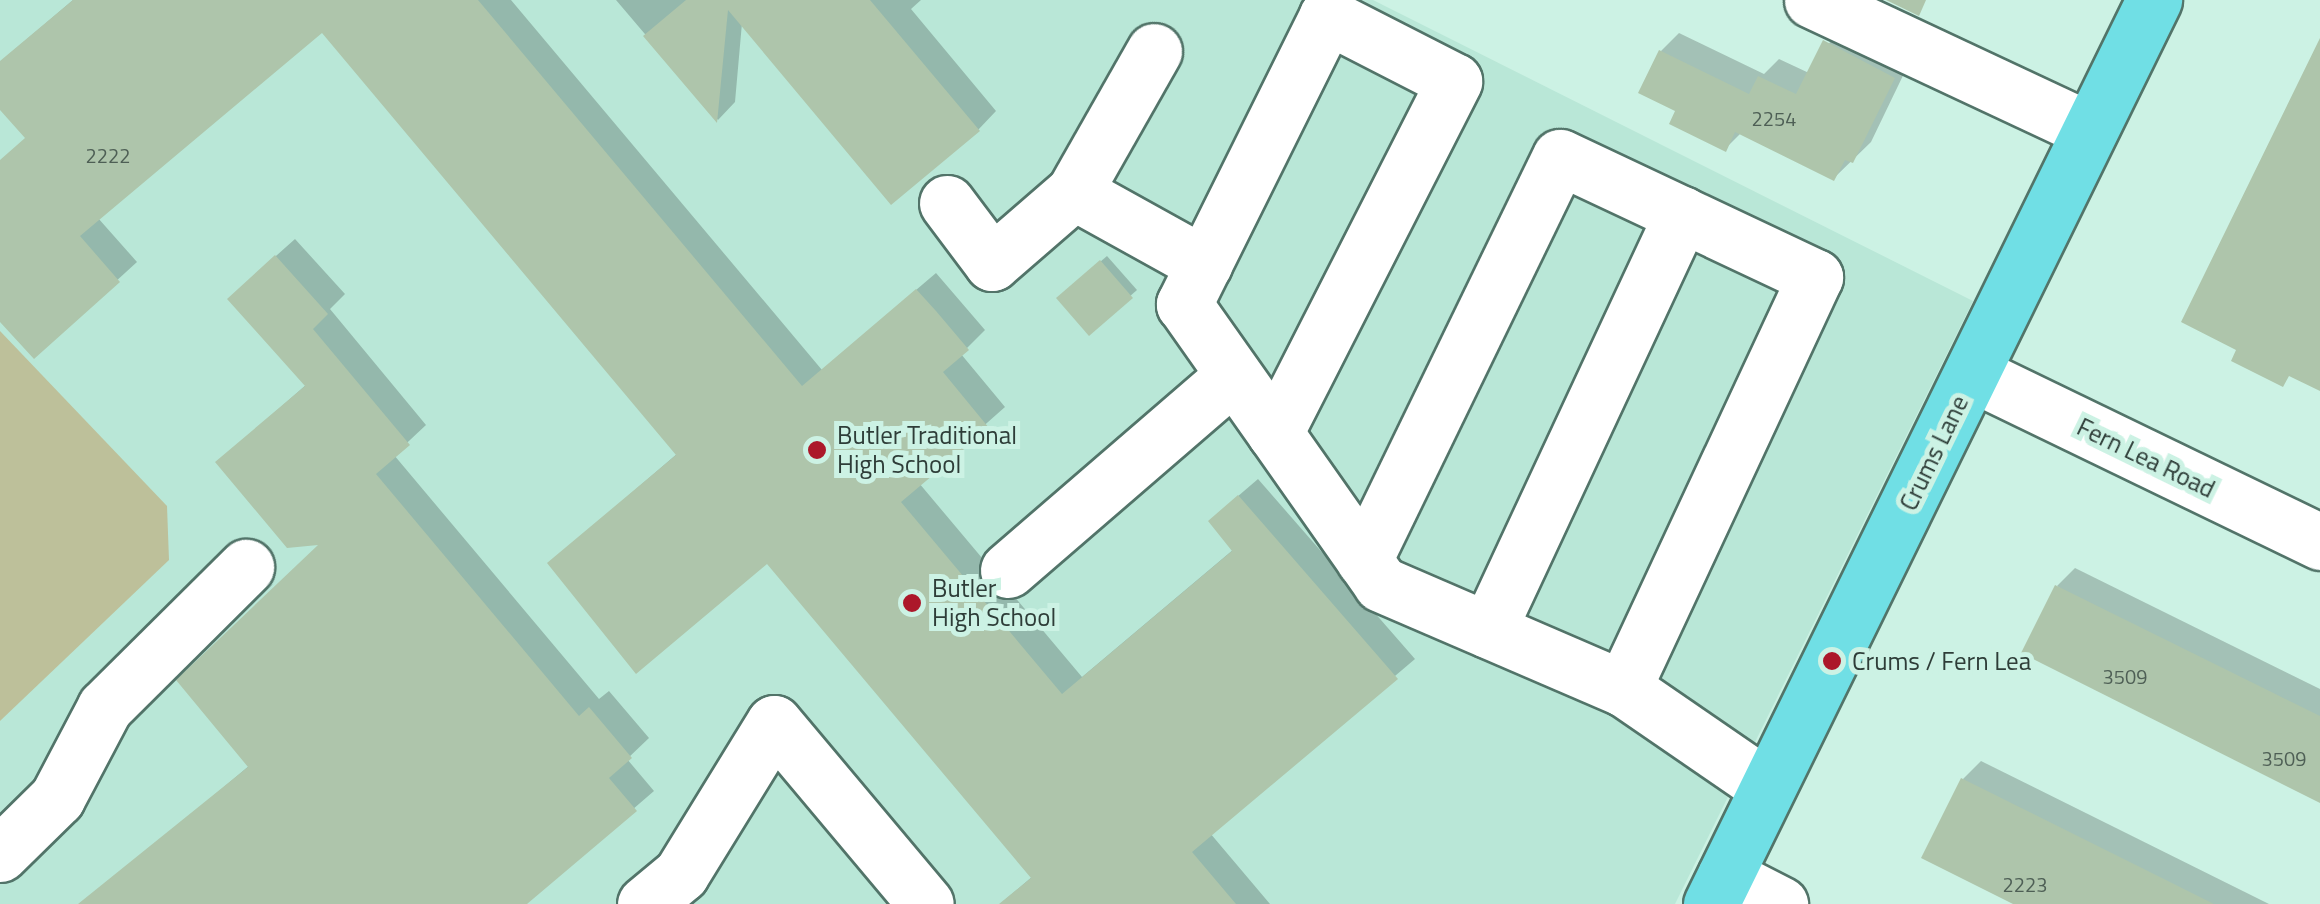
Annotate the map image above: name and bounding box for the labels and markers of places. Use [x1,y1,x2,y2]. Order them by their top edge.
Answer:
place label: Butler Traditional High School [837,421,1017,480]
marker: Butler Traditional High School [806,439,828,461]
place label: Butler High School [932,574,1056,633]
marker: Butler High School [901,592,923,614]
place label: Crums / Fern Lea [1852,646,2031,676]
marker: Crums / Fern Lea [1821,650,1843,672]

